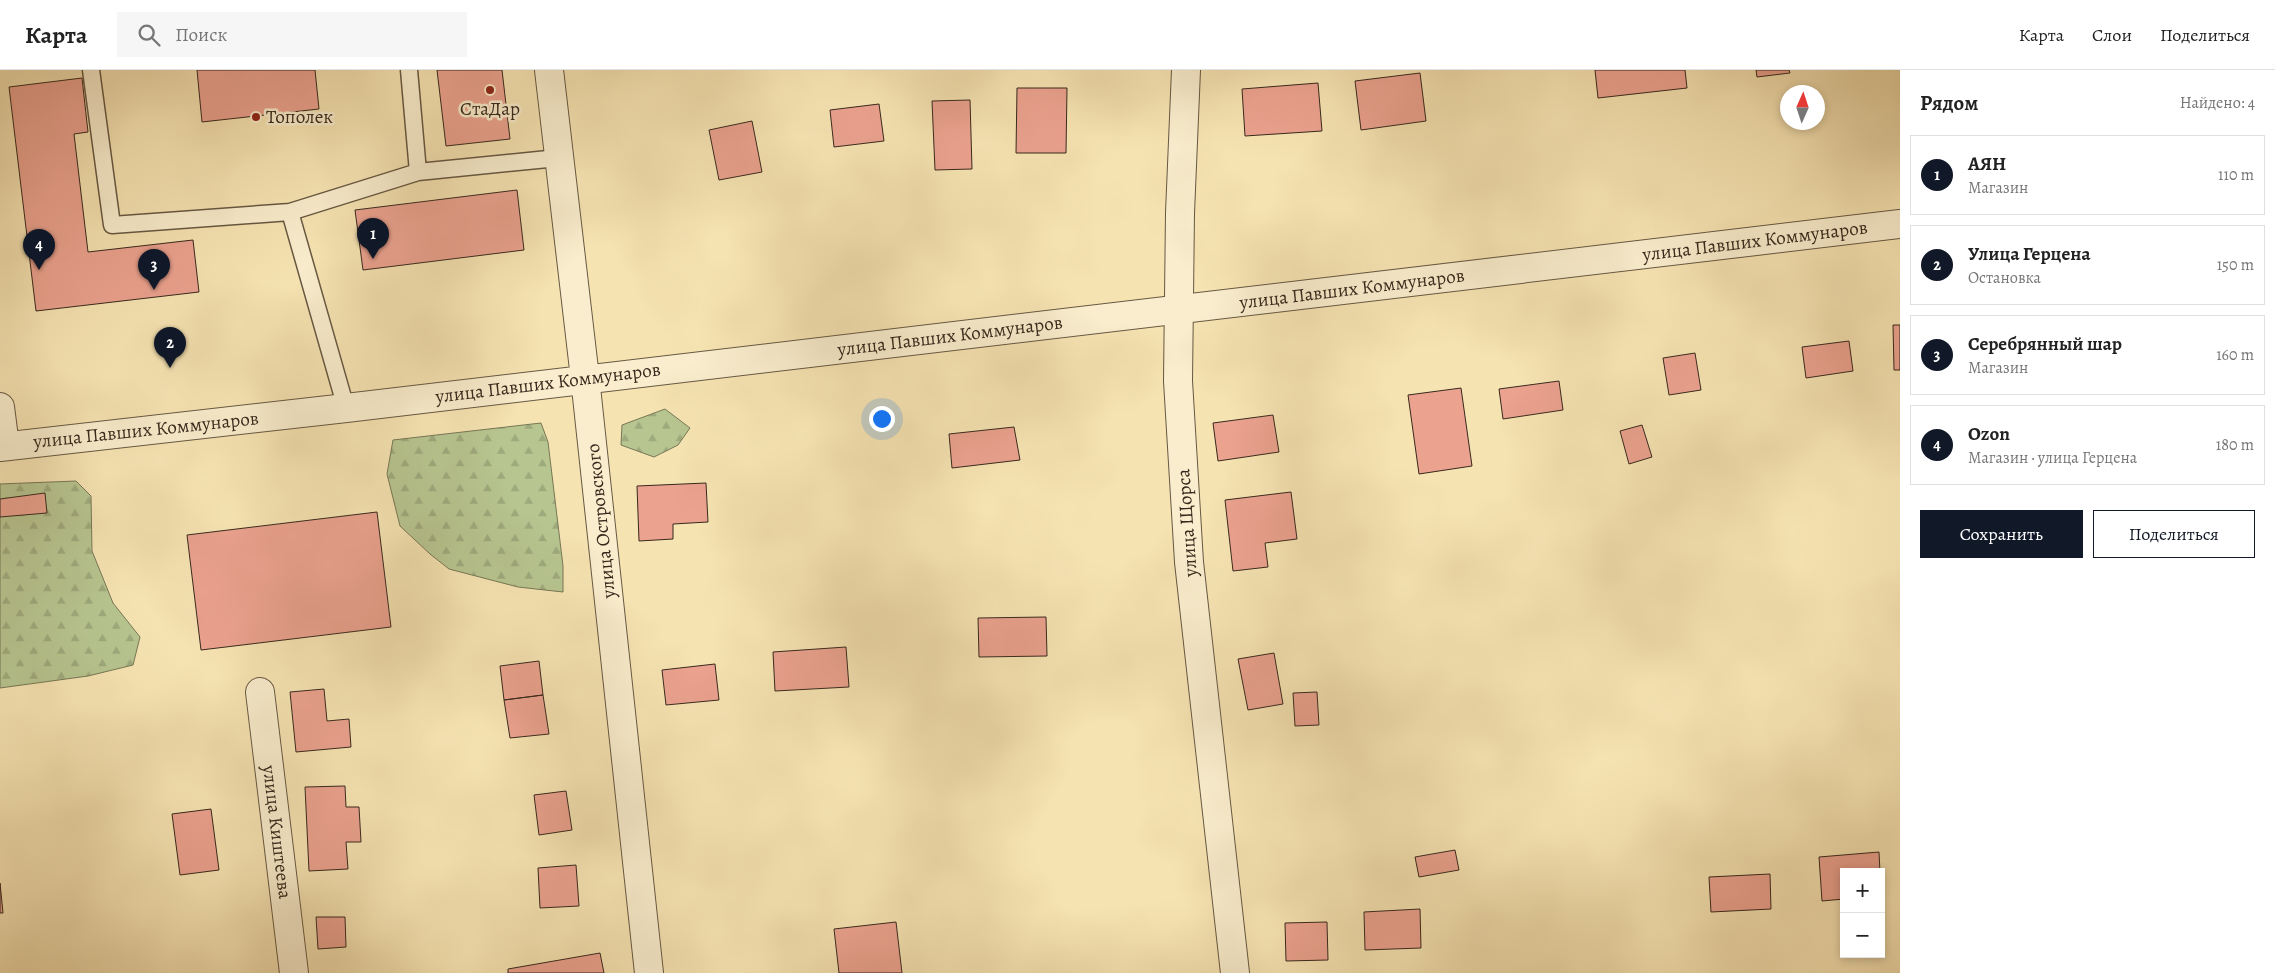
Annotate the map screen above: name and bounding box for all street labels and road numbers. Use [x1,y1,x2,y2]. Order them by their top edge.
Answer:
street label: улица Павших Коммунаров [1640,214,1869,268]
street label: улица Павших Коммунаров [1237,262,1466,316]
street label: улица Павших Коммунаров [835,309,1064,363]
street label: улица Павших Коммунаров [433,356,662,410]
street label: улица Павших Коммунаров [31,405,260,455]
street label: улица Островского [580,442,622,601]
street label: улица Щорса [1170,468,1204,579]
street label: улица Киштеева [256,763,298,901]

